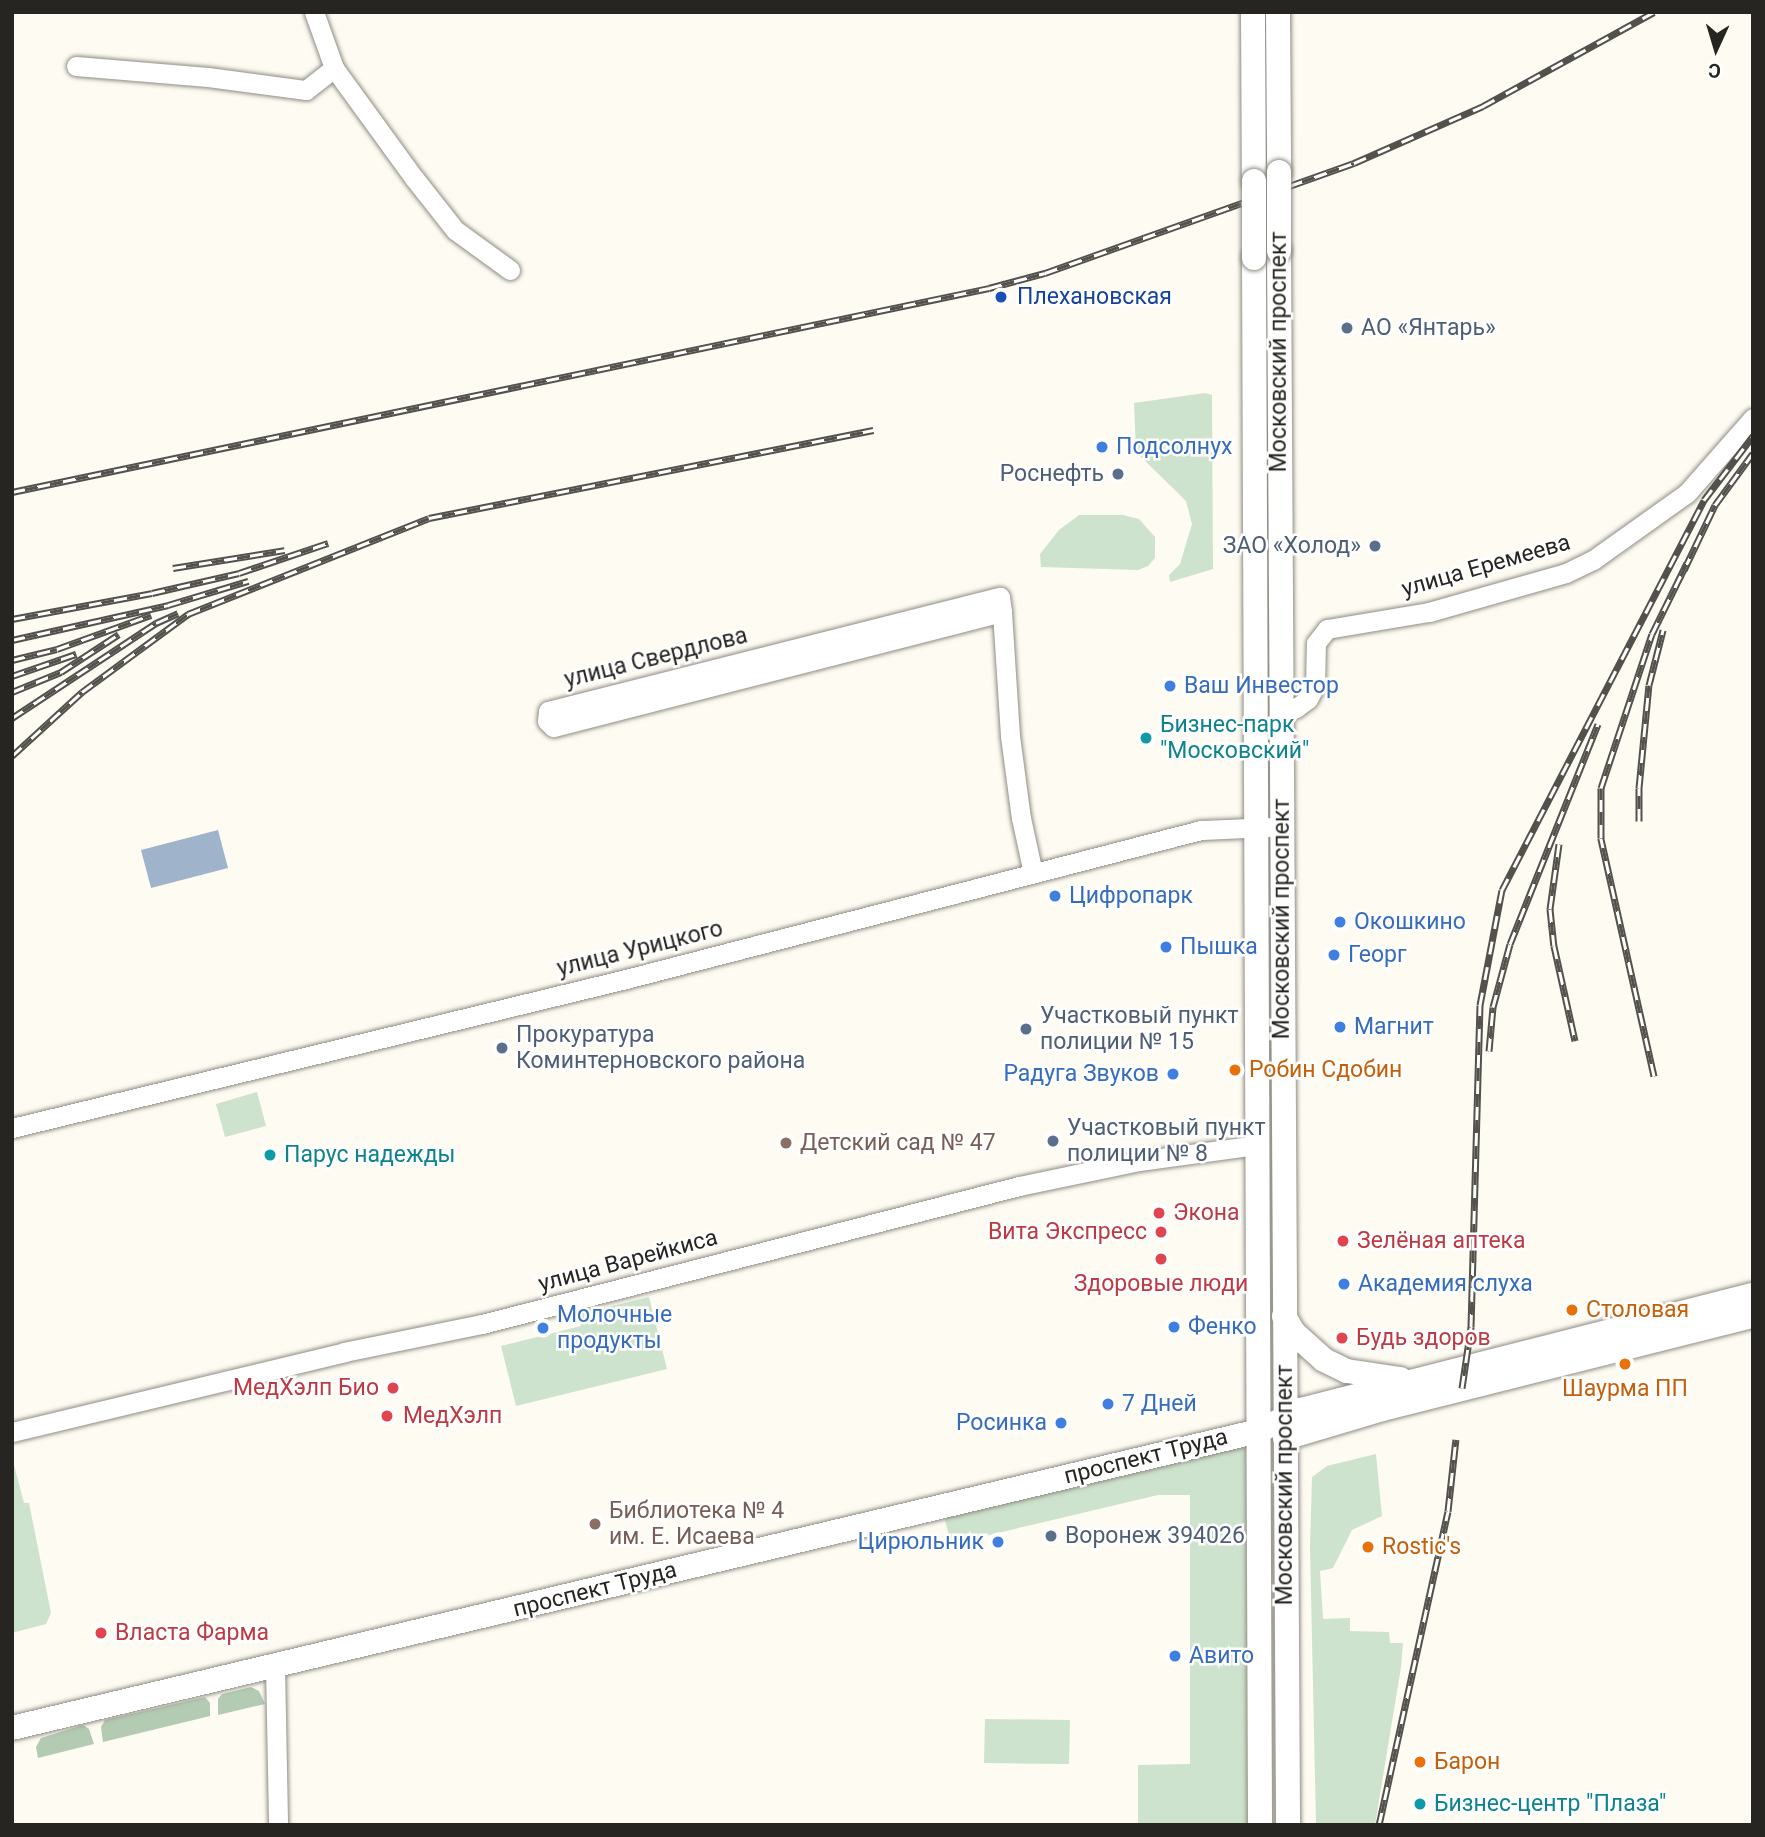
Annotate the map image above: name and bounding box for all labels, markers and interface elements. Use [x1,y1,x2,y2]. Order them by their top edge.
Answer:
north arrow [1681,14,1751,84]
text: С [1707,59,1722,82]
street label: Московский проспект [1265,232,1293,472]
place label: Плехановская [1017,283,1172,311]
marker: Плехановская [991,287,1011,307]
place label: АО «Янтарь» [1361,314,1496,342]
marker: АО «Янтарь» [1339,320,1355,336]
place label: Подсолнух [1116,433,1232,461]
marker: Подсолнух [1094,439,1110,455]
place label: Роснефть [1000,460,1104,488]
marker: Роснефть [1110,466,1126,482]
street label: улица Еремеева [1398,529,1574,603]
place label: ЗАО «Холод» [1223,532,1361,560]
marker: ЗАО «Холод» [1367,538,1383,554]
street label: улица Свердлова [562,622,750,694]
place label: Ваш Инвестор [1184,672,1339,700]
marker: Ваш Инвестор [1162,678,1178,694]
place label: Бизнес-парк "Московский" [1160,711,1309,765]
marker: Бизнес-парк "Московский" [1138,730,1154,746]
street label: Московский проспект [1268,799,1296,1039]
place label: Цифропарк [1069,882,1193,910]
marker: Цифропарк [1047,888,1063,904]
place label: Окошкино [1354,908,1466,936]
marker: Окошкино [1332,914,1348,930]
street label: улица Урицкого [554,915,726,983]
place label: Пышка [1180,933,1258,961]
marker: Пышка [1158,939,1174,955]
place label: Георг [1348,941,1407,969]
marker: Георг [1326,947,1342,963]
place label: Участковый пункт полиции № 15 [1040,1002,1239,1056]
place label: Магнит [1354,1013,1434,1041]
marker: Магнит [1332,1019,1348,1035]
place label: Прокуратура Коминтерновского района [516,1021,805,1075]
marker: Участковый пункт полиции № 15 [1018,1021,1034,1037]
marker: Прокуратура Коминтерновского района [494,1040,510,1056]
place label: Робин Сдобин [1249,1056,1402,1084]
place label: Радуга Звуков [1003,1060,1159,1088]
marker: Робин Сдобин [1227,1062,1243,1078]
marker: Радуга Звуков [1165,1066,1181,1082]
place label: Участковый пункт полиции № 8 [1067,1114,1266,1168]
place label: Детский сад № 47 [800,1129,996,1157]
marker: Участковый пункт полиции № 8 [1045,1133,1061,1149]
marker: Детский сад № 47 [778,1135,794,1151]
place label: Парус надежды [284,1141,455,1169]
marker: Парус надежды [262,1147,278,1163]
place label: Экона [1173,1199,1240,1227]
marker: Экона [1151,1205,1167,1221]
place label: Вита Экспресс [988,1218,1147,1246]
street label: улица Варейкиса [535,1224,721,1298]
marker: Вита Экспресс [1153,1224,1169,1240]
place label: Зелёная аптека [1357,1227,1526,1255]
marker: Зелёная аптека [1335,1233,1351,1249]
marker: Здоровые люди [1153,1251,1169,1267]
place label: Здоровые люди [1074,1270,1248,1298]
place label: Академия слуха [1358,1270,1533,1298]
marker: Академия слуха [1336,1276,1352,1292]
place label: Столовая [1586,1296,1689,1324]
place label: Молочные продукты [557,1301,672,1355]
marker: Столовая [1564,1302,1580,1318]
place label: Фенко [1188,1313,1257,1341]
marker: Фенко [1166,1319,1182,1335]
marker: Молочные продукты [535,1320,551,1336]
place label: Будь здоров [1356,1324,1491,1352]
marker: Будь здоров [1334,1330,1350,1346]
marker: Шаурма ПП [1617,1356,1633,1372]
street label: Московский проспект [1271,1365,1299,1605]
place label: МедХэлп Био [233,1374,379,1402]
place label: Шаурма ПП [1562,1375,1688,1403]
marker: МедХэлп Био [385,1380,401,1396]
place label: 7 Дней [1122,1390,1197,1418]
marker: 7 Дней [1100,1396,1116,1412]
place label: МедХэлп [403,1402,502,1430]
marker: МедХэлп [377,1406,397,1426]
place label: Росинка [956,1409,1047,1437]
marker: Росинка [1053,1415,1069,1431]
street label: проспект Труда [1061,1423,1231,1491]
place label: Библиотека № 4 им. Е. Исаева [609,1497,784,1551]
marker: Библиотека № 4 им. Е. Исаева [587,1516,603,1532]
place label: Воронеж 394026 [1065,1522,1245,1550]
place label: Цирюльник [858,1528,984,1556]
marker: Воронеж 394026 [1043,1528,1059,1544]
place label: Rostic's [1382,1533,1461,1561]
marker: Цирюльник [990,1534,1006,1550]
marker: Rostic's [1360,1539,1376,1555]
street label: проспект Труда [510,1556,680,1624]
place label: Власта Фарма [115,1619,269,1647]
marker: Власта Фарма [93,1625,109,1641]
place label: Авито [1189,1642,1254,1670]
marker: Авито [1167,1648,1183,1664]
place label: Барон [1434,1748,1500,1776]
marker: Барон [1412,1754,1428,1770]
place label: Бизнес-центр "Плаза" [1434,1790,1666,1818]
marker: Бизнес-центр "Плаза" [1412,1796,1428,1812]

